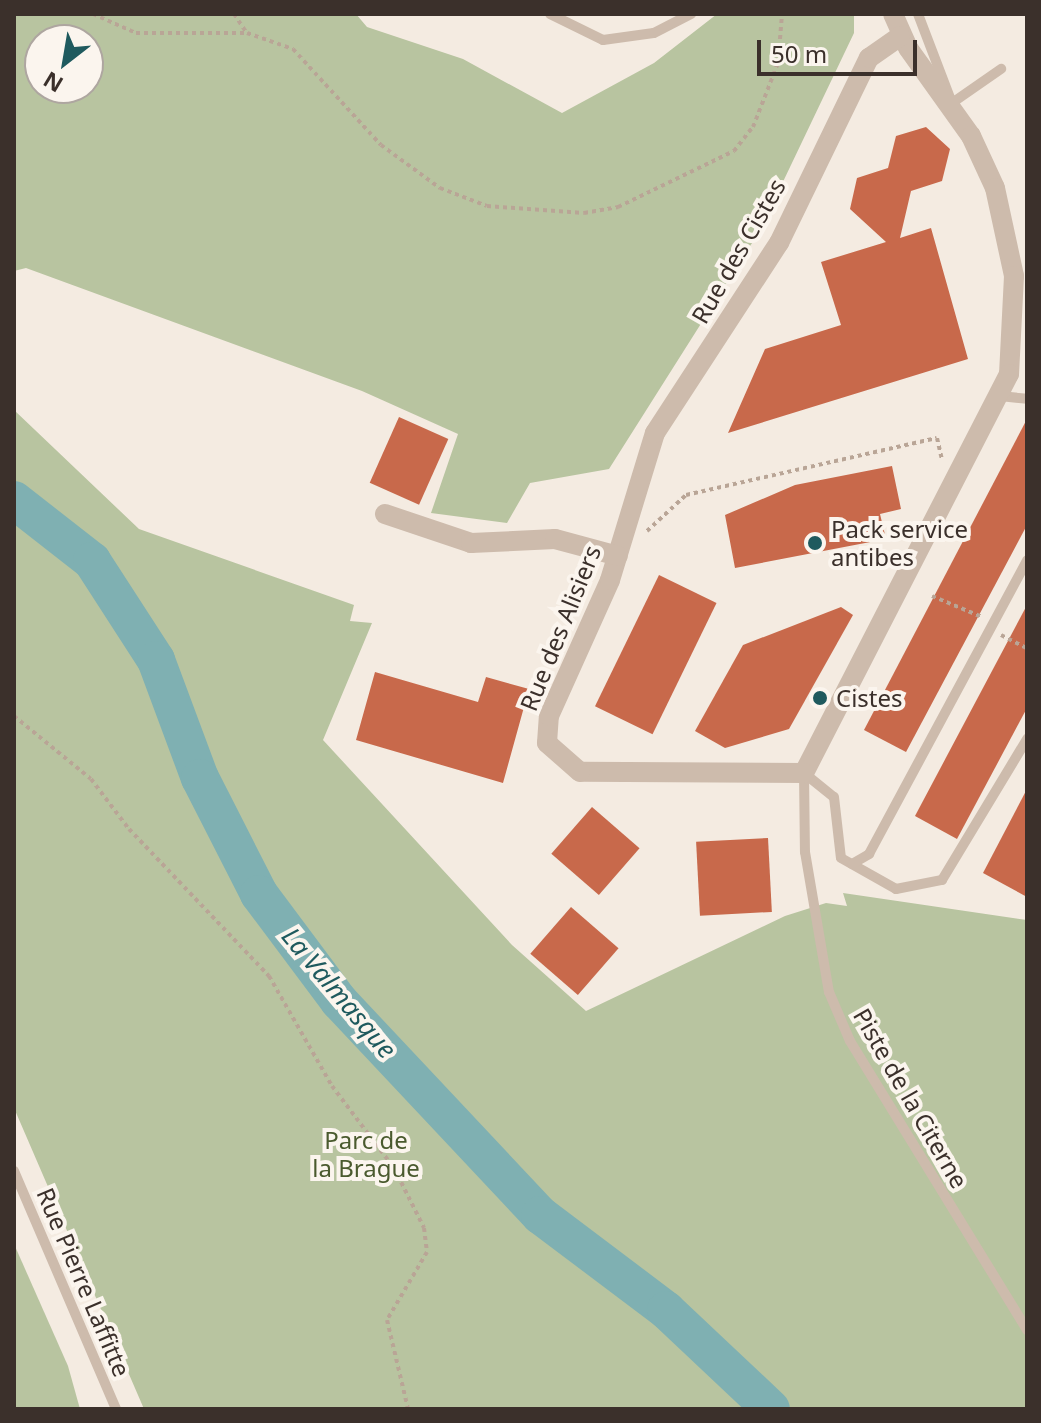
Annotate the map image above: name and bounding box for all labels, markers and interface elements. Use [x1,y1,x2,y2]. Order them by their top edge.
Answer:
north arrow [24,24,104,104]
scale bar [761,24,921,74]
text: 50 m [771,37,827,70]
text: N [37,65,68,100]
street label: Rue des Cistes [685,174,791,328]
place label: Pack service antibes [831,515,968,571]
marker: Pack service antibes [806,534,824,552]
street label: Rue des Alisiers [514,541,606,715]
place label: Cistes [836,684,903,712]
marker: Cistes [811,689,829,707]
water label: La Valmasque [275,921,403,1065]
street label: Piste de la Citerne [848,1003,974,1193]
park label: Parc de la Brague [312,1126,420,1182]
street label: Rue Pierre Laffitte [31,1183,137,1381]

